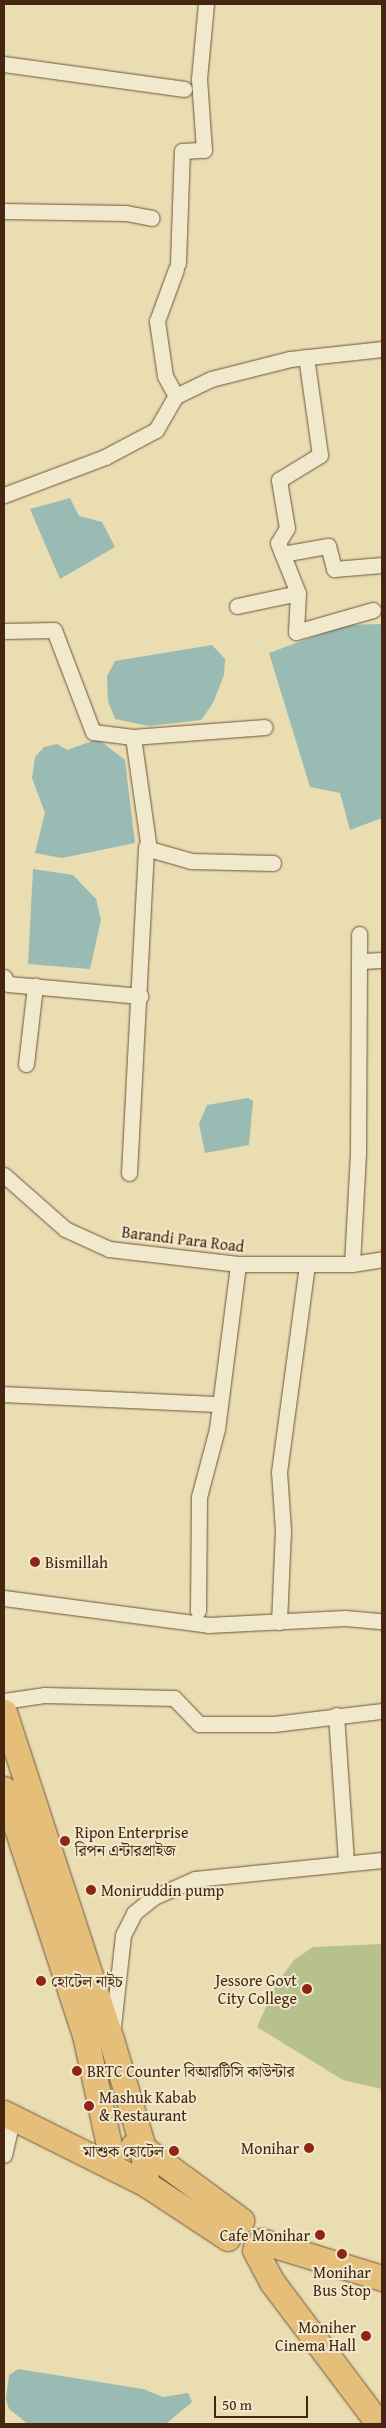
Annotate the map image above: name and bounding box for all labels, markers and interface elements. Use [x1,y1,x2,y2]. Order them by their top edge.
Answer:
street label: Barandi Para Road [121,1222,245,1256]
place label: Bismillah [45,1552,108,1572]
marker: Bismillah [29,1556,41,1568]
place label: Ripon Enterprise রিপন এন্টারপ্রাইজ [75,1822,188,1860]
marker: Ripon Enterprise রিপন এন্টারপ্রাইজ [59,1835,71,1847]
place label: Moniruddin pump [101,1880,224,1900]
marker: Moniruddin pump [85,1884,97,1896]
place label: Jessore Govt City College [215,1970,297,2008]
place label: হোটেল নাইচ [51,1971,123,1991]
marker: হোটেল নাইচ [35,1975,47,1987]
marker: Jessore Govt City College [301,1983,313,1995]
place label: BRTC Counter বিআরটিসি কাউন্টার [87,2061,295,2081]
marker: BRTC Counter বিআরটিসি কাউন্টার [71,2065,83,2077]
place label: Mashuk Kabab & Restaurant [99,2087,196,2125]
marker: Mashuk Kabab & Restaurant [83,2100,95,2112]
place label: Monihar [241,2138,299,2158]
place label: মাশুক হোটেল [83,2141,164,2161]
marker: Monihar [303,2142,315,2154]
marker: মাশুক হোটেল [168,2145,180,2157]
place label: Cafe Monihar [220,2225,310,2245]
marker: Cafe Monihar [314,2229,326,2241]
marker: Monihar Bus Stop [336,2248,348,2260]
place label: Monihar Bus Stop [313,2262,371,2300]
place label: Moniher Cinema Hall [275,2317,356,2355]
marker: Moniher Cinema Hall [360,2330,372,2342]
scale bar [216,2386,310,2418]
text: 50 m [222,2394,252,2415]

